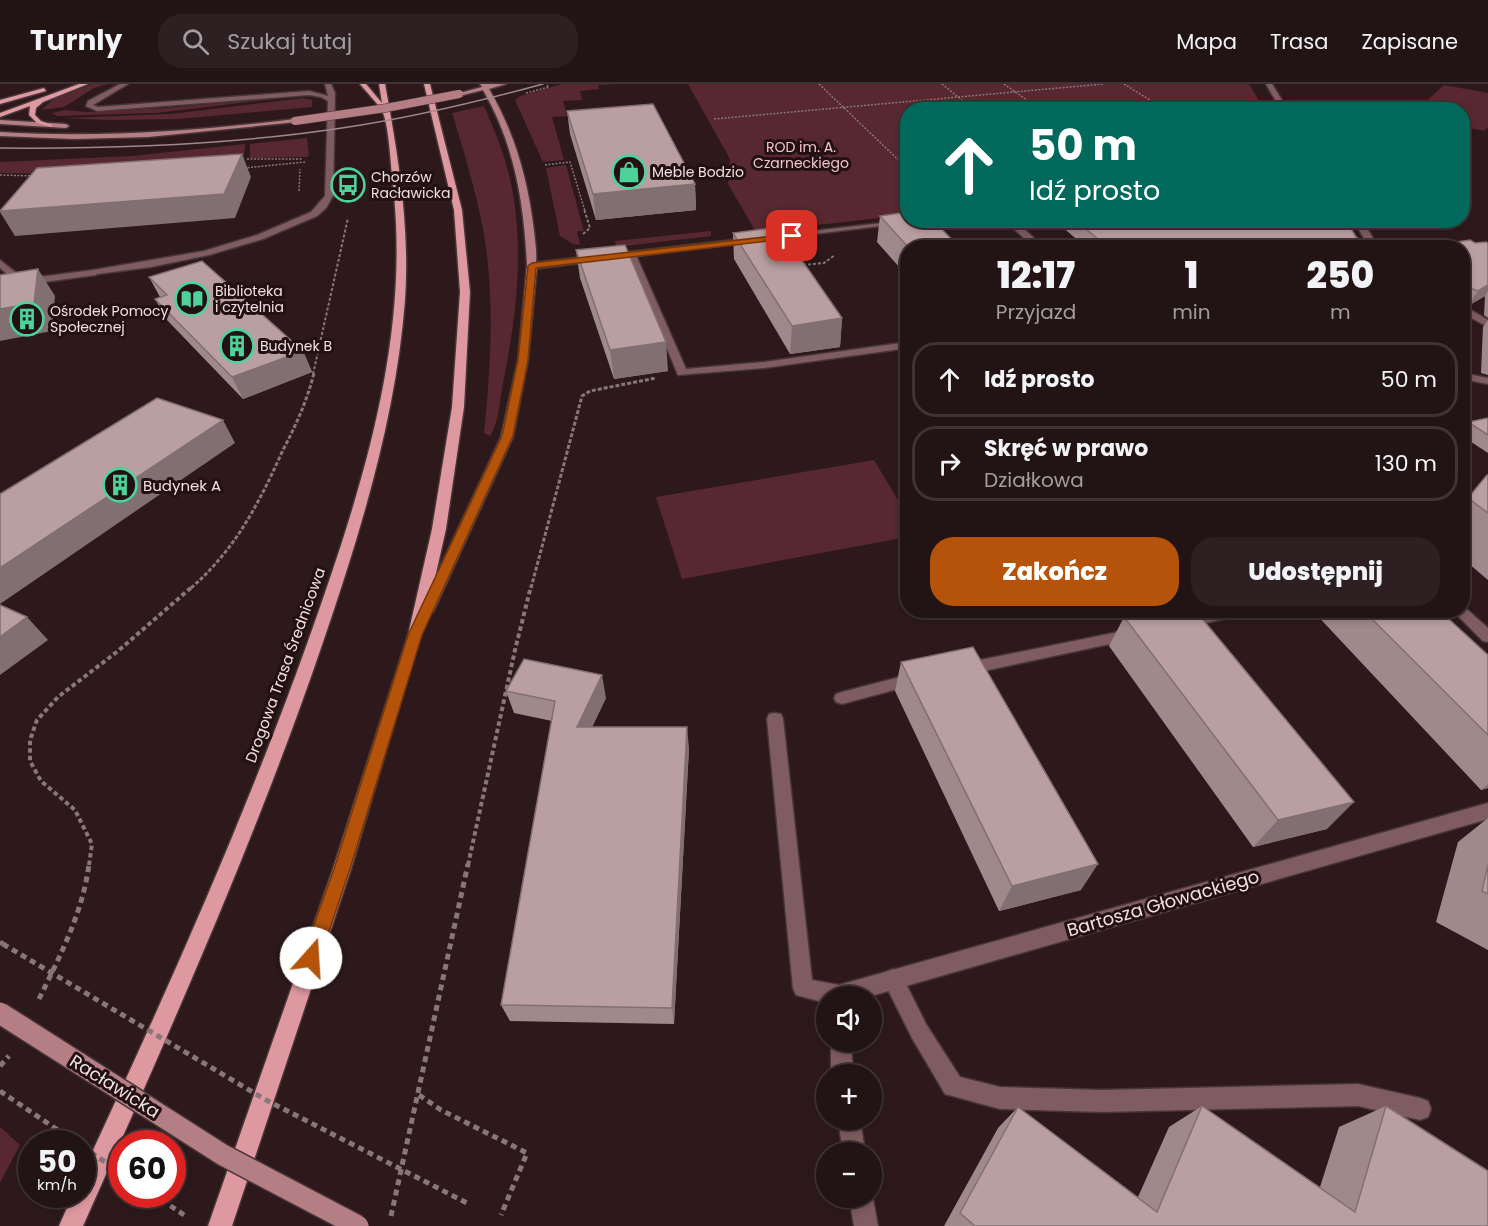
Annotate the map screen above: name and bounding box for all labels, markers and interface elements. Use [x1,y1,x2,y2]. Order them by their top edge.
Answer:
search box [158,14,578,68]
text: Turnly [30,21,122,60]
icon: search [179,25,212,58]
text: Szukaj tutaj [227,26,352,57]
text: Mapa [1176,27,1237,56]
text: Trasa [1270,27,1328,56]
text: Zapisane [1361,27,1458,56]
text: 50 m [1029,116,1137,175]
icon: ahead [930,126,1008,204]
park label: ROD im. A. Czarneckiego [753,137,849,173]
shop icon: Meble Bodzio [611,154,647,190]
place label: Meble Bodzio [652,162,744,182]
bus stop icon: Chorzów Racławicka [330,167,366,203]
place label: Chorzów Racławicka [371,167,451,203]
text: Idź prosto [1029,172,1160,209]
pin [766,210,817,261]
icon: arrive [775,219,808,252]
text: 12:17 [997,250,1075,301]
text: 1 [1184,250,1198,301]
text: 250 [1306,250,1374,301]
library icon: Biblioteka i czytelnia [174,281,210,317]
place label: Biblioteka i czytelnia [215,281,284,317]
text: Przyjazd [996,298,1076,326]
text: min [1172,298,1211,326]
text: m [1330,298,1351,326]
building icon: Ośrodek Pomocy Społecznej [9,301,45,337]
place label: Ośrodek Pomocy Społecznej [50,301,169,337]
building icon: Budynek B [219,328,255,364]
place label: Budynek B [260,336,332,356]
icon: ahead [933,363,966,396]
text: Idź prosto [984,364,1095,395]
text: 50 m [1381,364,1437,395]
text: Skręć w prawo [984,433,1148,464]
icon: right [933,447,966,480]
text: 130 m [1375,448,1437,479]
text: Działkowa [984,466,1084,494]
building icon: Budynek A [102,467,138,503]
place label: Budynek A [143,475,221,496]
button: Zakończ [930,537,1179,606]
button: Udostępnij [1191,537,1440,606]
street label: Drogowa Trasa Średnicowa [240,565,330,765]
street label: Bartosza Głowackiego [1064,864,1262,942]
position arrow [279,926,343,990]
map controls [816,986,882,1208]
button: sound [816,986,882,1052]
street label: Racławicka [65,1048,165,1124]
button: + [816,1064,882,1130]
speed limit sign: 60 [108,1130,186,1208]
text: 50 [37,1140,77,1183]
button: − [816,1142,882,1208]
text: km/h [37,1174,77,1195]

